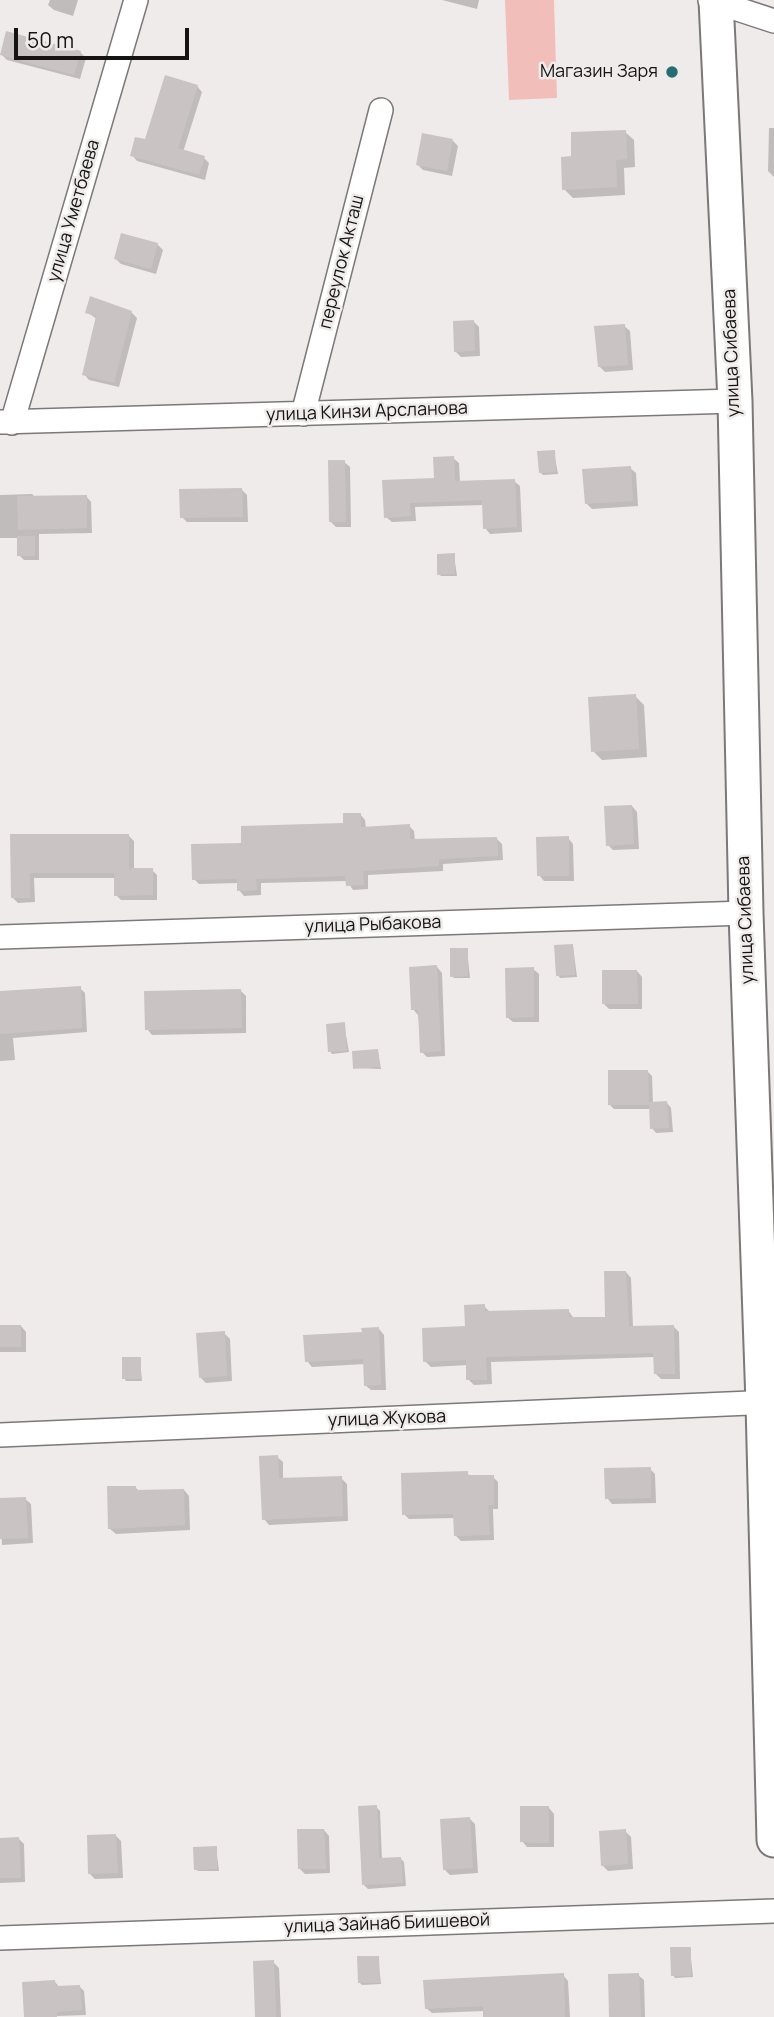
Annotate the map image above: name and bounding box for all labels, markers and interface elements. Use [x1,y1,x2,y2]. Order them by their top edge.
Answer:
scale bar [18,14,192,58]
text: 50 m [27,26,74,54]
place label: Магазин Заря [540,61,658,83]
marker: Магазин Заря [664,64,680,80]
street label: улица Уметбаева [43,137,105,285]
street label: переулок Акташ [315,193,369,331]
street label: улица Сибаева [719,289,745,417]
street label: улица Кинзи Арсланова [266,398,468,426]
street label: улица Сибаева [733,856,759,984]
street label: улица Рыбакова [304,912,442,938]
street label: улица Жукова [328,1406,446,1432]
street label: улица Зайнаб Биишевой [284,1910,490,1938]

